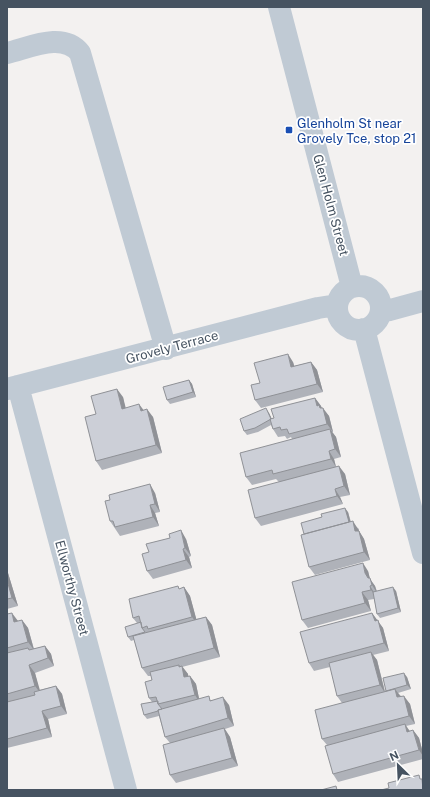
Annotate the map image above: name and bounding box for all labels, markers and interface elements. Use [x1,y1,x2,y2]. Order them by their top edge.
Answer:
place label: Glenholm St near Grovely Tce, stop 21 [297,116,416,146]
marker: Glenholm St near Grovely Tce, stop 21 [284,125,294,135]
street label: Glen Holm Street [310,153,352,257]
street label: Grovely Terrace [124,327,220,367]
street label: Ellworthy Street [52,539,92,637]
north arrow [378,745,418,785]
text: N [388,749,400,763]

